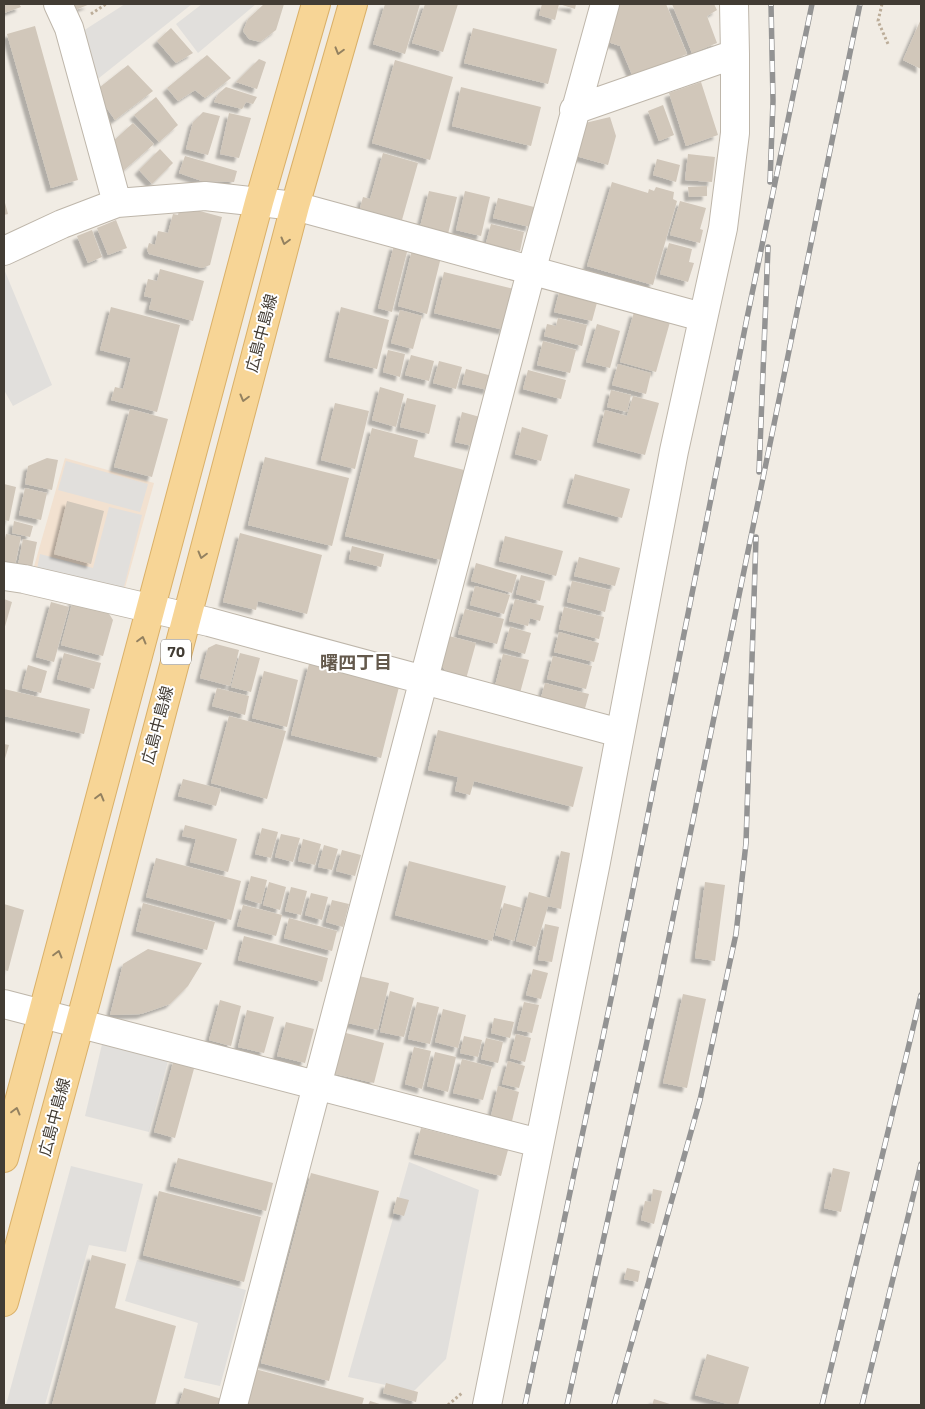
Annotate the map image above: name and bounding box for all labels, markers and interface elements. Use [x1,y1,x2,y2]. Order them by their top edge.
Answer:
one-way arrow [335,46,345,54]
one-way arrow [281,236,291,244]
street label: 広島中島線 [241,292,281,374]
one-way arrow [239,393,249,401]
one-way arrow [197,550,208,559]
one-way arrow [137,636,147,644]
road number: 70 [161,640,191,664]
district label: 曙四丁目 [320,651,392,674]
street label: 広島中島線 [137,684,177,766]
one-way arrow [95,793,105,801]
one-way arrow [52,949,63,958]
street label: 広島中島線 [34,1076,74,1158]
one-way arrow [11,1107,21,1115]

